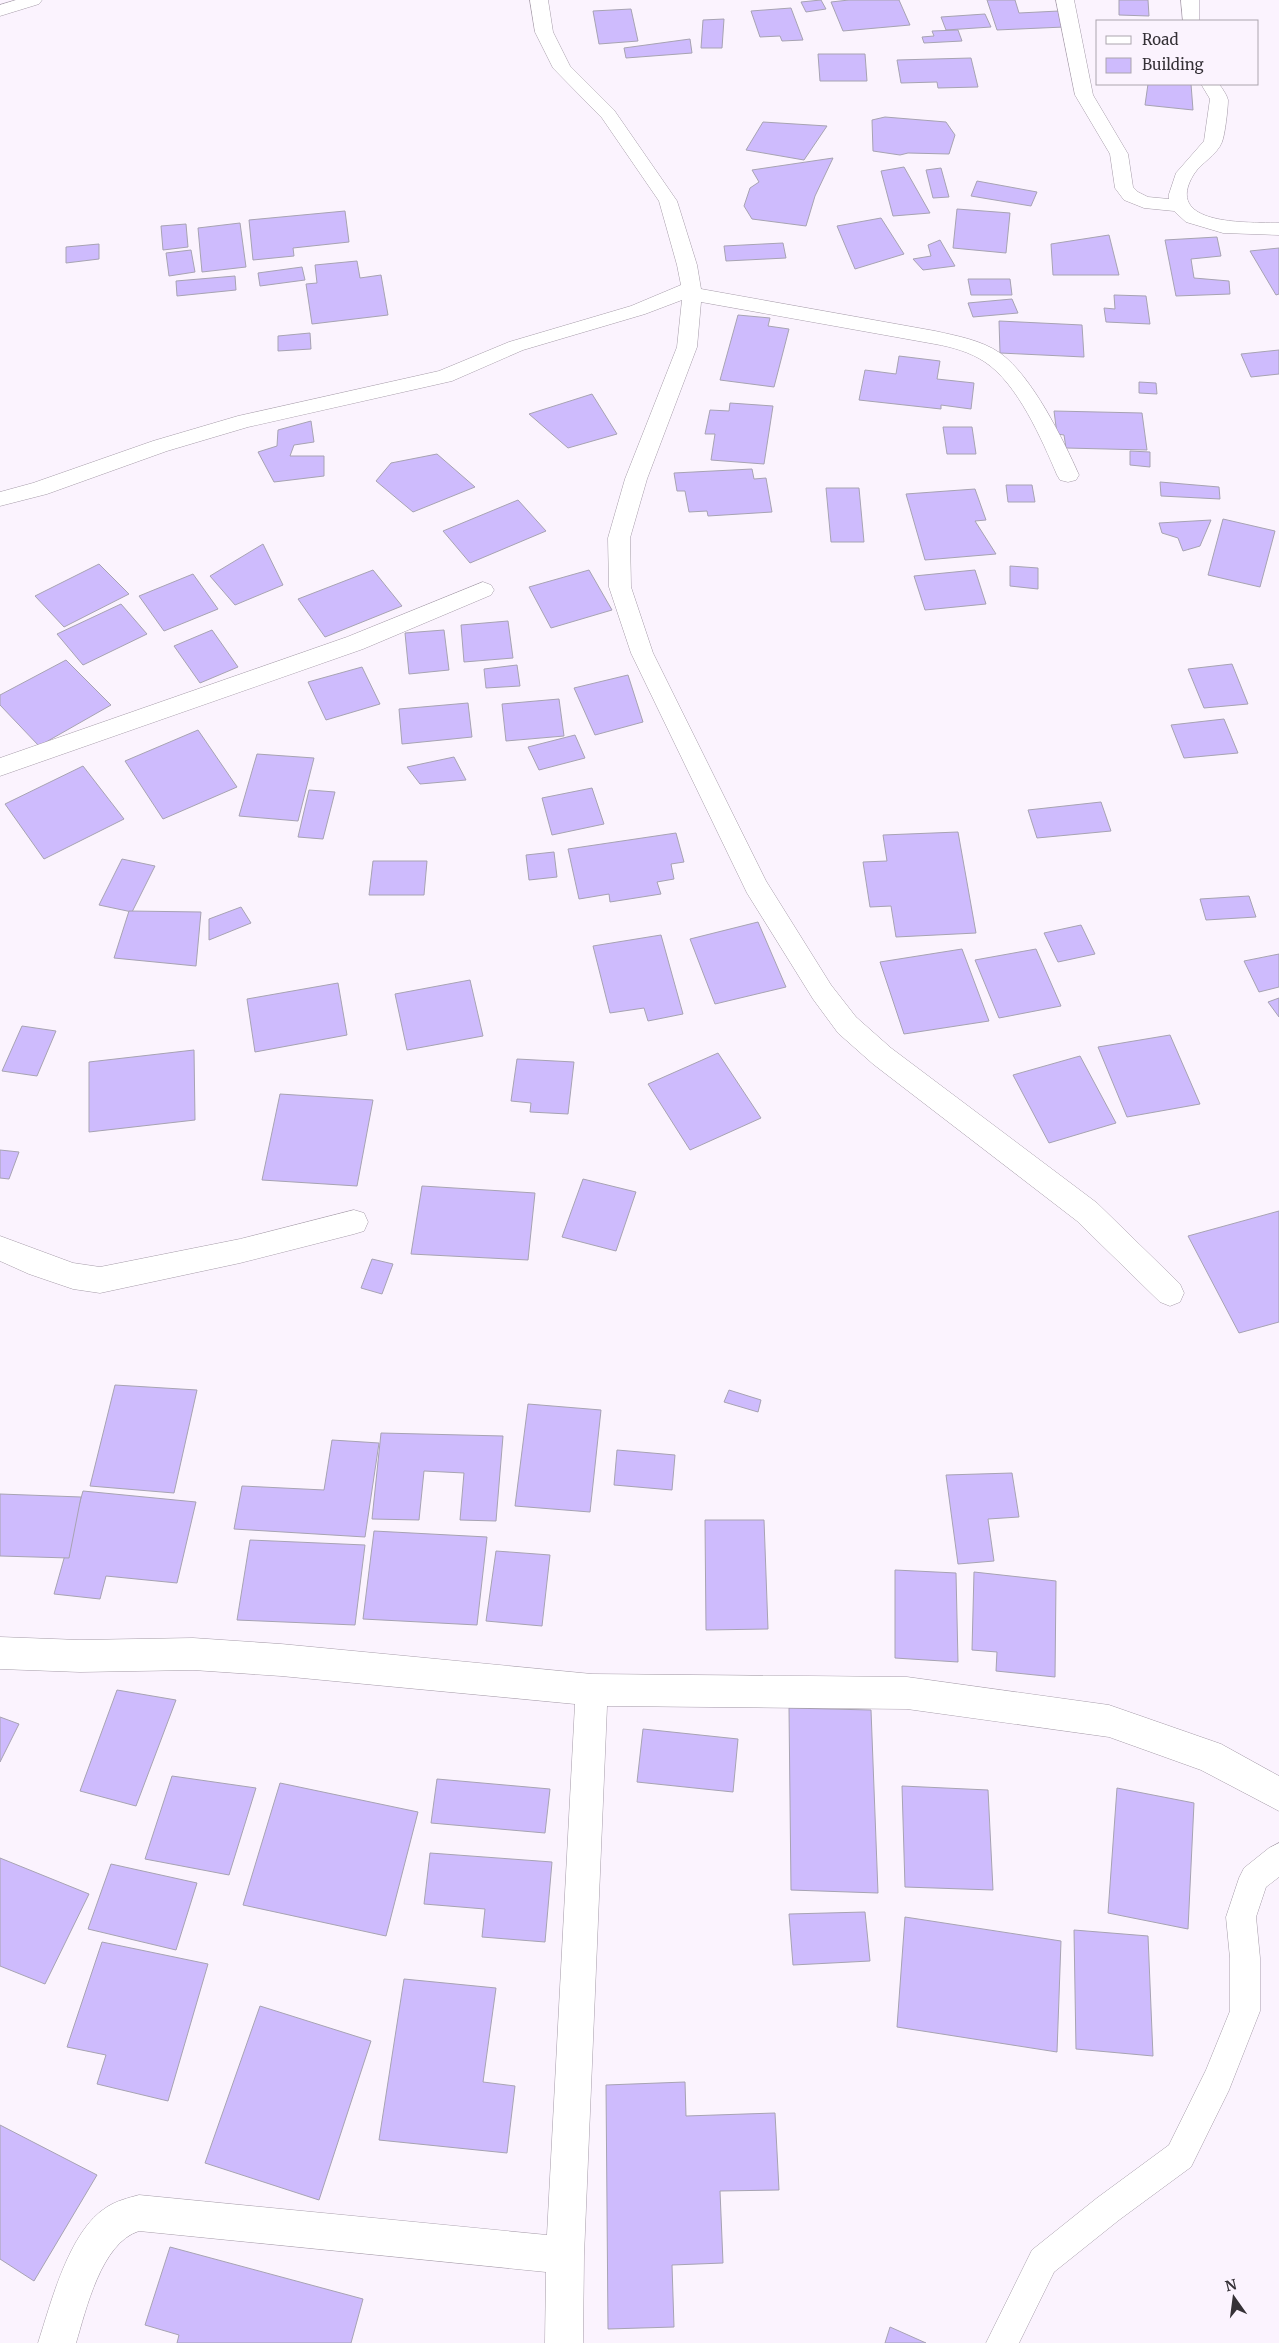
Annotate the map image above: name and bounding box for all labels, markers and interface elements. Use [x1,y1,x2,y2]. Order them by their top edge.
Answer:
legend [1096,20,1259,85]
text: Road [1142,30,1178,49]
text: Building [1142,55,1204,74]
north arrow [1209,2273,1259,2323]
text: N [1223,2275,1238,2295]

